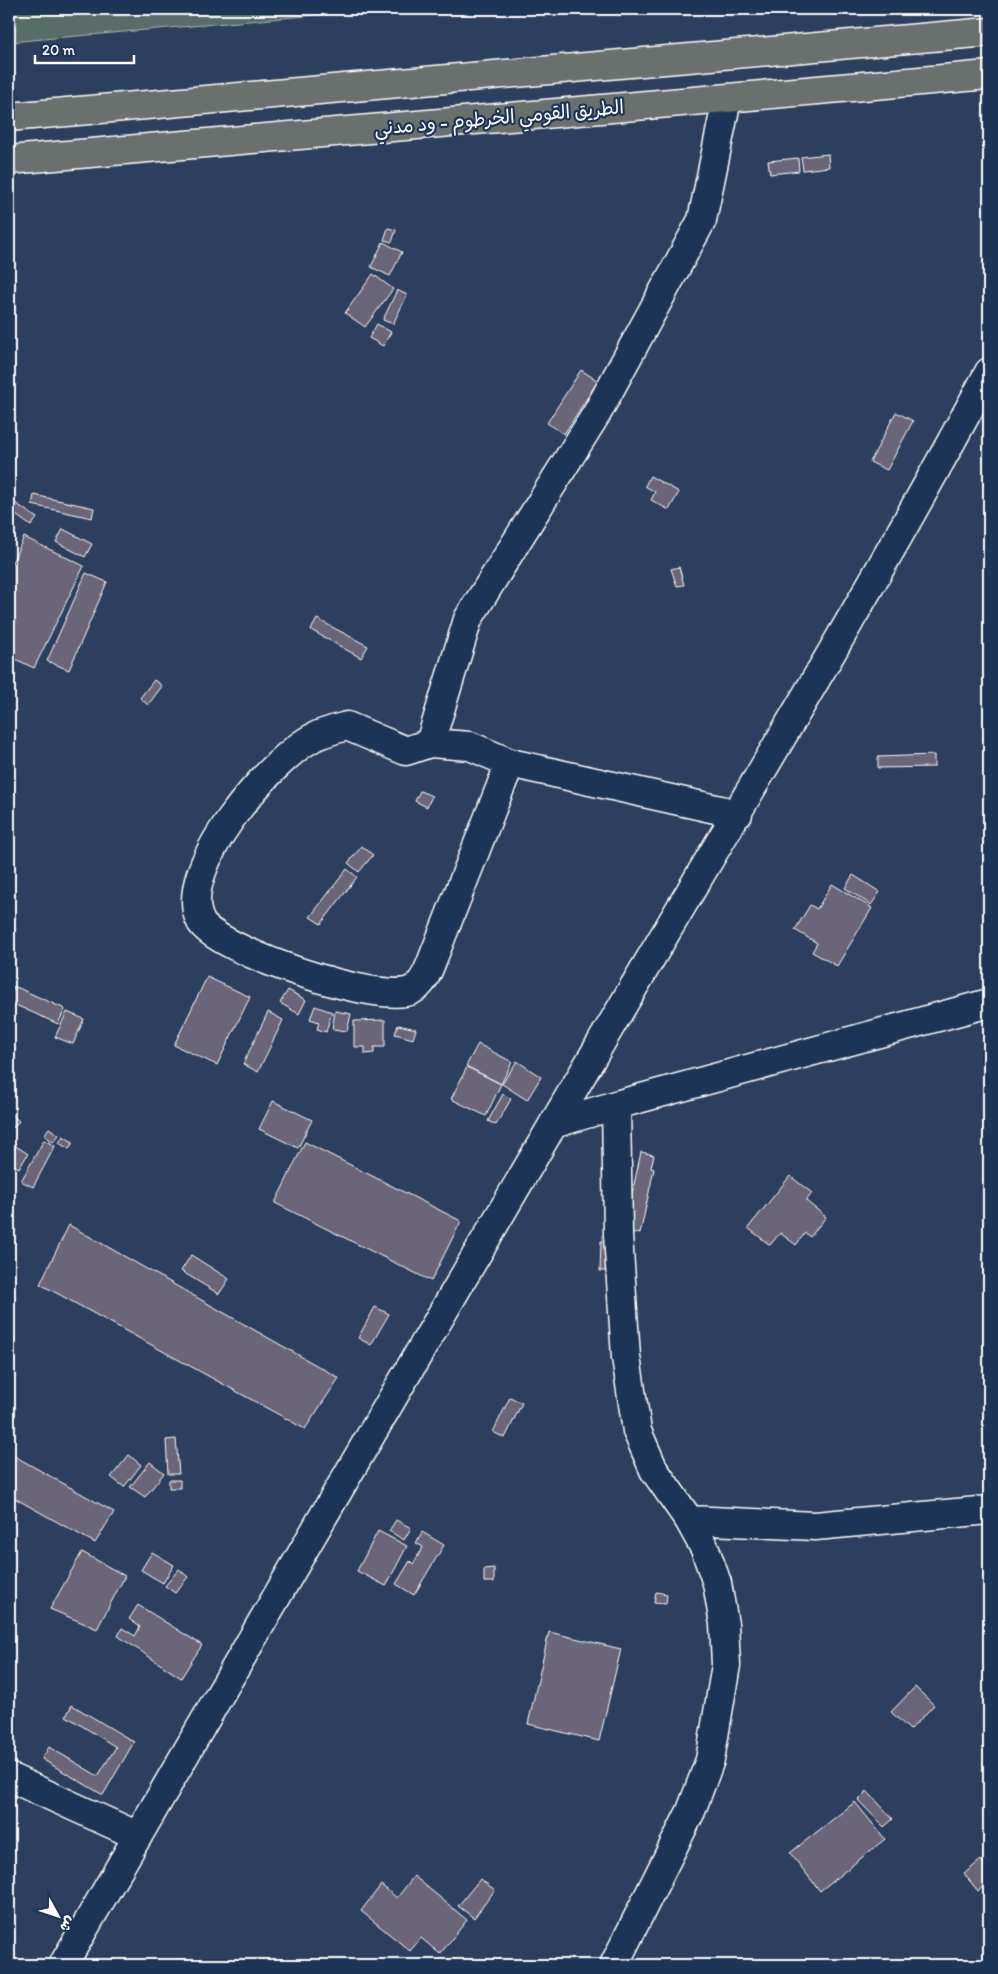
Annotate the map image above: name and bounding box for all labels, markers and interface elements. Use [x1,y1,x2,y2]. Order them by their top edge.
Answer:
scale bar [35,32,134,64]
text: 20 m [42,41,76,59]
street label: الطريق القومي الخرطوم - ود مدني [373,95,625,145]
north arrow [32,1892,82,1942]
text: ش [56,1913,79,1935]

